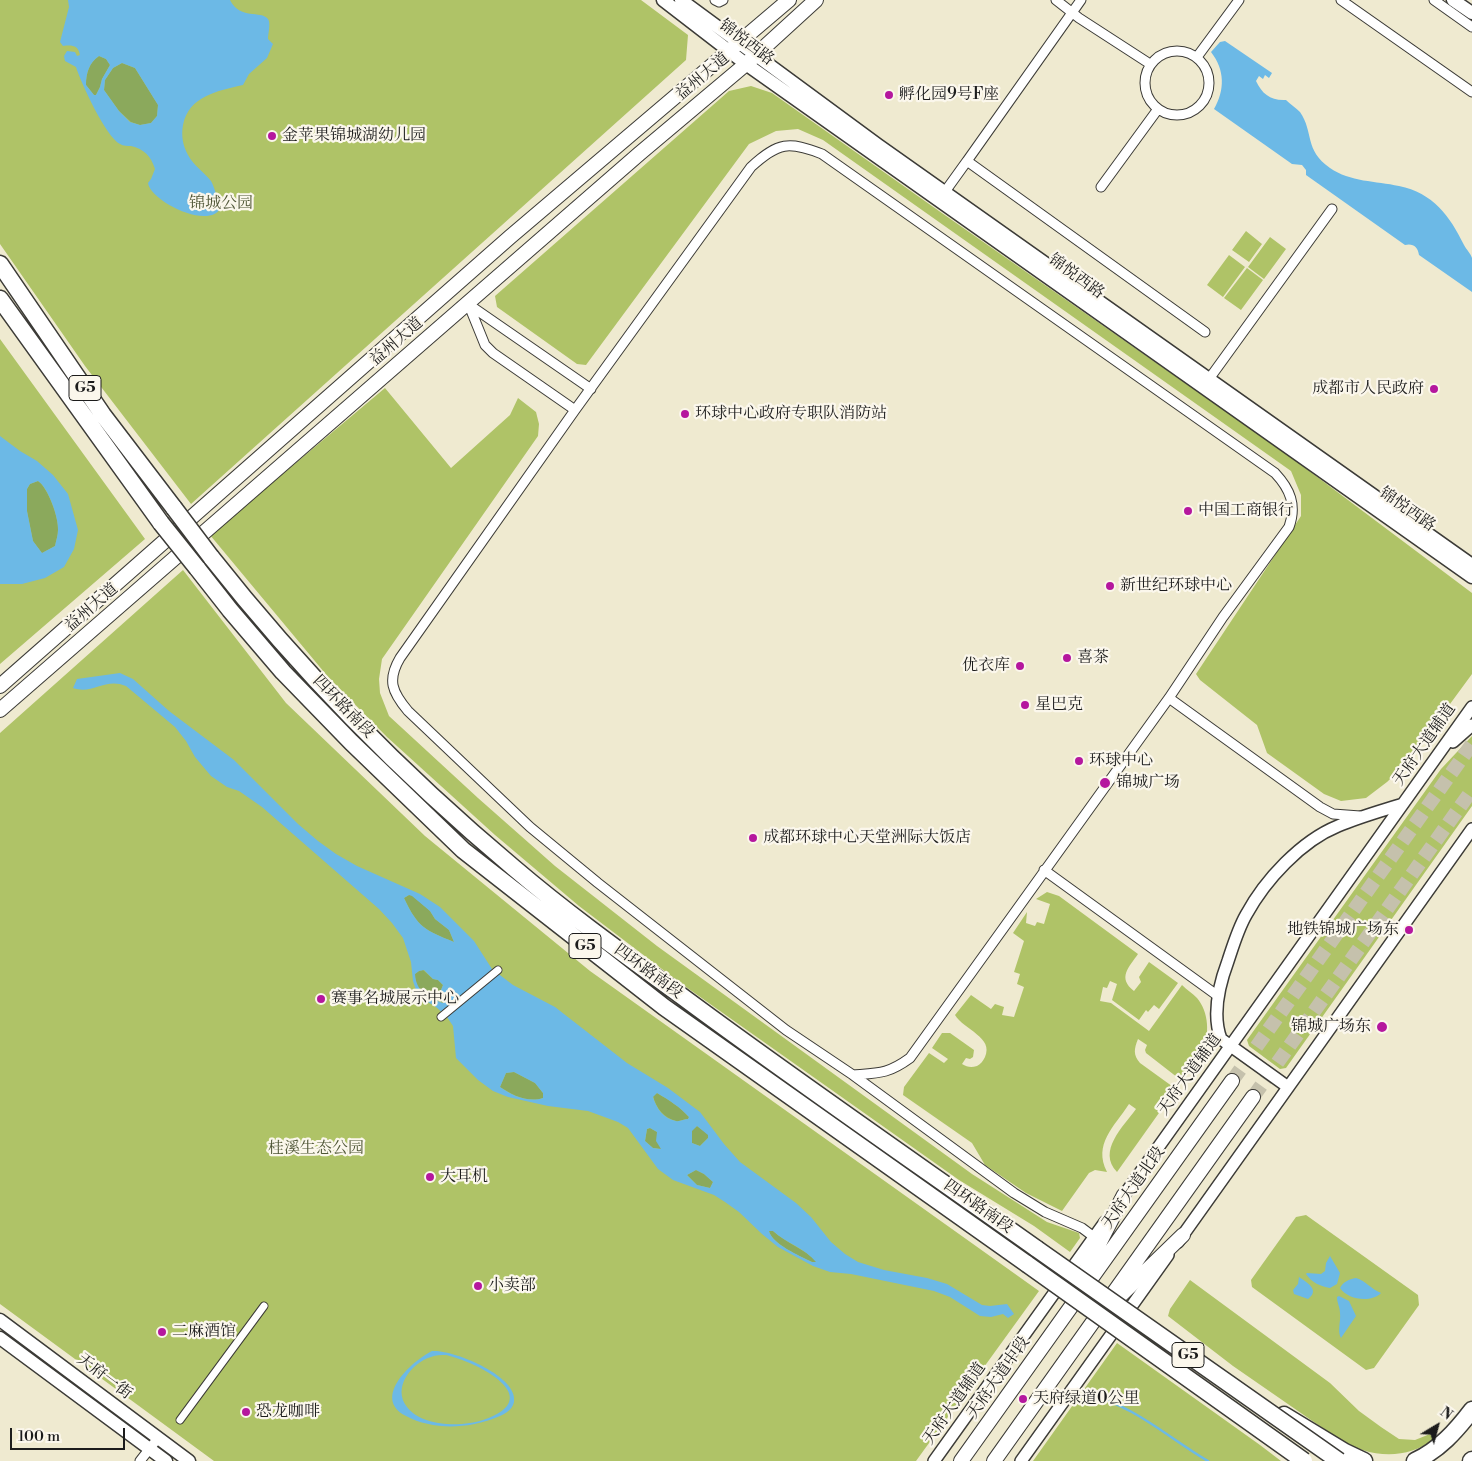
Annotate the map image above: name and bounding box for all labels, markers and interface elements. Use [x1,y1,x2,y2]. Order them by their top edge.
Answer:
street label: 锦悦西路 [715,16,777,70]
street label: 益州大道 [672,49,734,105]
place label: 孵化园9号F座 [899,85,999,105]
marker: 孵化园9号F座 [883,89,895,101]
place label: 金苹果锦城湖幼儿园 [282,126,426,146]
marker: 金苹果锦城湖幼儿园 [266,130,278,142]
park label: 锦城公园 [189,194,253,214]
street label: 锦悦西路 [1044,250,1108,304]
street label: 益州大道 [367,314,427,370]
road number: G5 [69,376,101,400]
place label: 成都市人民政府 [1312,379,1424,399]
marker: 成都市人民政府 [1428,383,1440,395]
place label: 环球中心政府专职队消防站 [695,404,887,424]
marker: 环球中心政府专职队消防站 [679,408,691,420]
street label: 锦悦西路 [1375,484,1439,536]
place label: 中国工商银行 [1198,501,1294,521]
marker: 中国工商银行 [1182,505,1194,517]
place label: 新世纪环球中心 [1120,576,1232,596]
street label: 益州大道 [62,580,122,636]
marker: 新世纪环球中心 [1104,580,1116,592]
place label: 喜茶 [1077,648,1109,668]
marker: 喜茶 [1061,652,1073,664]
place label: 优衣库 [962,656,1010,676]
marker: 优衣库 [1014,660,1026,672]
street label: 四环路南段 [308,672,378,742]
place label: 星巴克 [1035,695,1083,715]
marker: 星巴克 [1019,699,1031,711]
street label: 天府大道辅道 [1390,700,1460,790]
place label: 环球中心 [1089,751,1153,771]
marker: 环球中心 [1073,755,1085,767]
place label: 锦城广场 [1116,773,1180,793]
marker: 锦城广场 [1098,776,1112,790]
place label: 成都环球中心天堂洲际大饭店 [763,828,971,848]
marker: 成都环球中心天堂洲际大饭店 [747,832,759,844]
place label: 地铁锦城广场东 [1287,920,1399,940]
marker: 地铁锦城广场东 [1403,924,1415,936]
road number: G5 [569,934,601,958]
street label: 四环路南段 [610,941,686,1003]
place label: 赛事名城展示中心 [331,989,459,1009]
marker: 赛事名城展示中心 [315,993,327,1005]
place label: 锦城广场东 [1291,1017,1371,1037]
marker: 锦城广场东 [1375,1020,1389,1034]
street label: 天府大道辅道 [1154,1031,1226,1119]
park label: 桂溪生态公园 [268,1139,364,1159]
street label: 天府大道北段 [1099,1143,1169,1233]
place label: 大耳机 [440,1167,488,1187]
marker: 大耳机 [424,1171,436,1183]
street label: 四环路南段 [940,1176,1016,1238]
place label: 小卖部 [488,1276,536,1296]
marker: 小卖部 [472,1280,484,1292]
place label: 二麻酒馆 [172,1322,236,1342]
marker: 二麻酒馆 [156,1326,168,1338]
street label: 天府大道中段 [964,1333,1034,1423]
road number: G5 [1172,1342,1204,1368]
street label: 天府一街 [73,1350,135,1404]
street label: 天府大道辅道 [920,1359,990,1449]
place label: 天府绿道0公里 [1033,1389,1140,1409]
marker: 天府绿道0公里 [1017,1393,1029,1405]
north arrow [1412,1401,1462,1451]
place label: 恐龙咖啡 [256,1402,320,1422]
text: N [1436,1403,1456,1425]
marker: 恐龙咖啡 [240,1406,252,1418]
scale bar [12,1418,128,1450]
text: 100 m [18,1427,60,1446]

